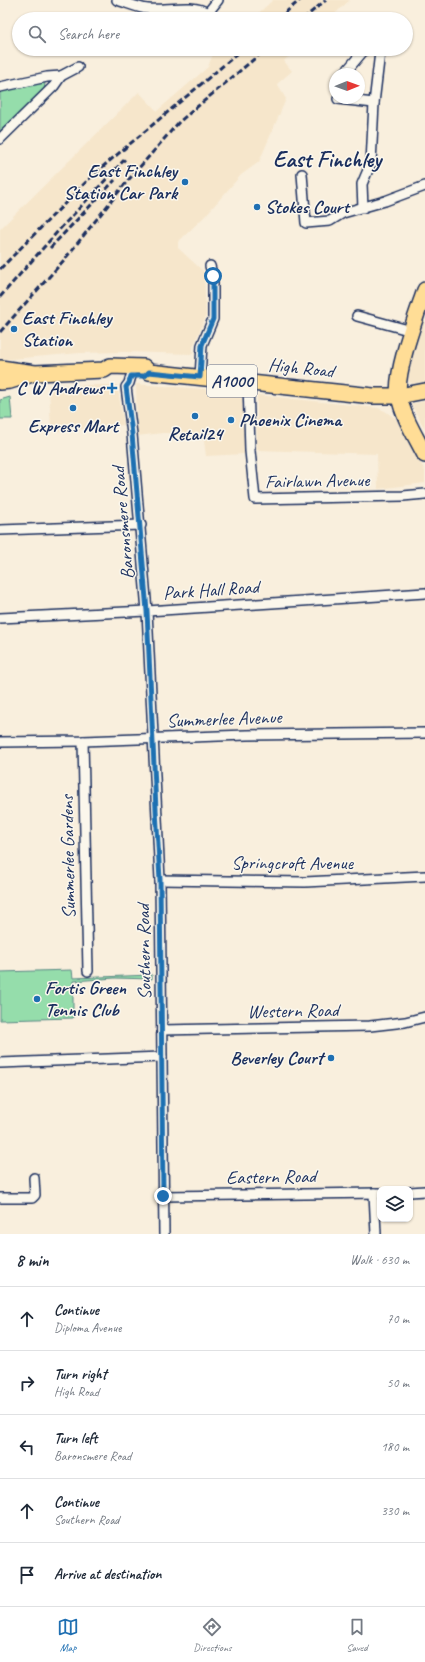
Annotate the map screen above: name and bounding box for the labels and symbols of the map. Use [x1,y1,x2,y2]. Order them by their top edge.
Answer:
north arrow [329,68,365,104]
district label: East Finchley [273,145,383,174]
place label: East Finchley Station Car Park [64,159,180,205]
marker: East Finchley Station Car Park [180,177,190,187]
place label: Stokes Court [265,195,351,219]
marker: Stokes Court [252,202,262,212]
route start [204,267,222,285]
place label: East Finchley Station [22,306,114,352]
marker: East Finchley Station [9,324,19,334]
street label: High Road [267,353,338,384]
road number: A1000 [207,365,257,397]
place label: C W Andrews [17,376,106,400]
marker: C W Andrews [107,383,117,393]
marker: Express Mart [68,403,78,413]
place label: Phoenix Cinema [239,408,343,432]
marker: Retail24 [190,411,200,421]
place label: Express Mart [28,414,120,438]
marker: Phoenix Cinema [226,415,236,425]
place label: Retail24 [168,422,225,446]
street label: Baronsmere Road [106,463,140,580]
street label: Fairlawn Avenue [265,468,371,494]
street label: Park Hall Road [162,574,263,605]
street label: Summerlee Avenue [166,705,284,733]
street label: Summerlee Gardens [55,793,81,919]
street label: Springcroft Avenue [231,851,355,875]
street label: Southern Road [131,900,157,1000]
place label: Fortis Green Tennis Club [45,976,126,1022]
marker: Fortis Green Tennis Club [32,994,42,1004]
street label: Western Road [247,998,342,1024]
place label: Beverley Court [230,1046,326,1070]
marker: Beverley Court [326,1053,336,1063]
street label: Eastern Road [226,1164,320,1190]
route end [154,1187,172,1205]

